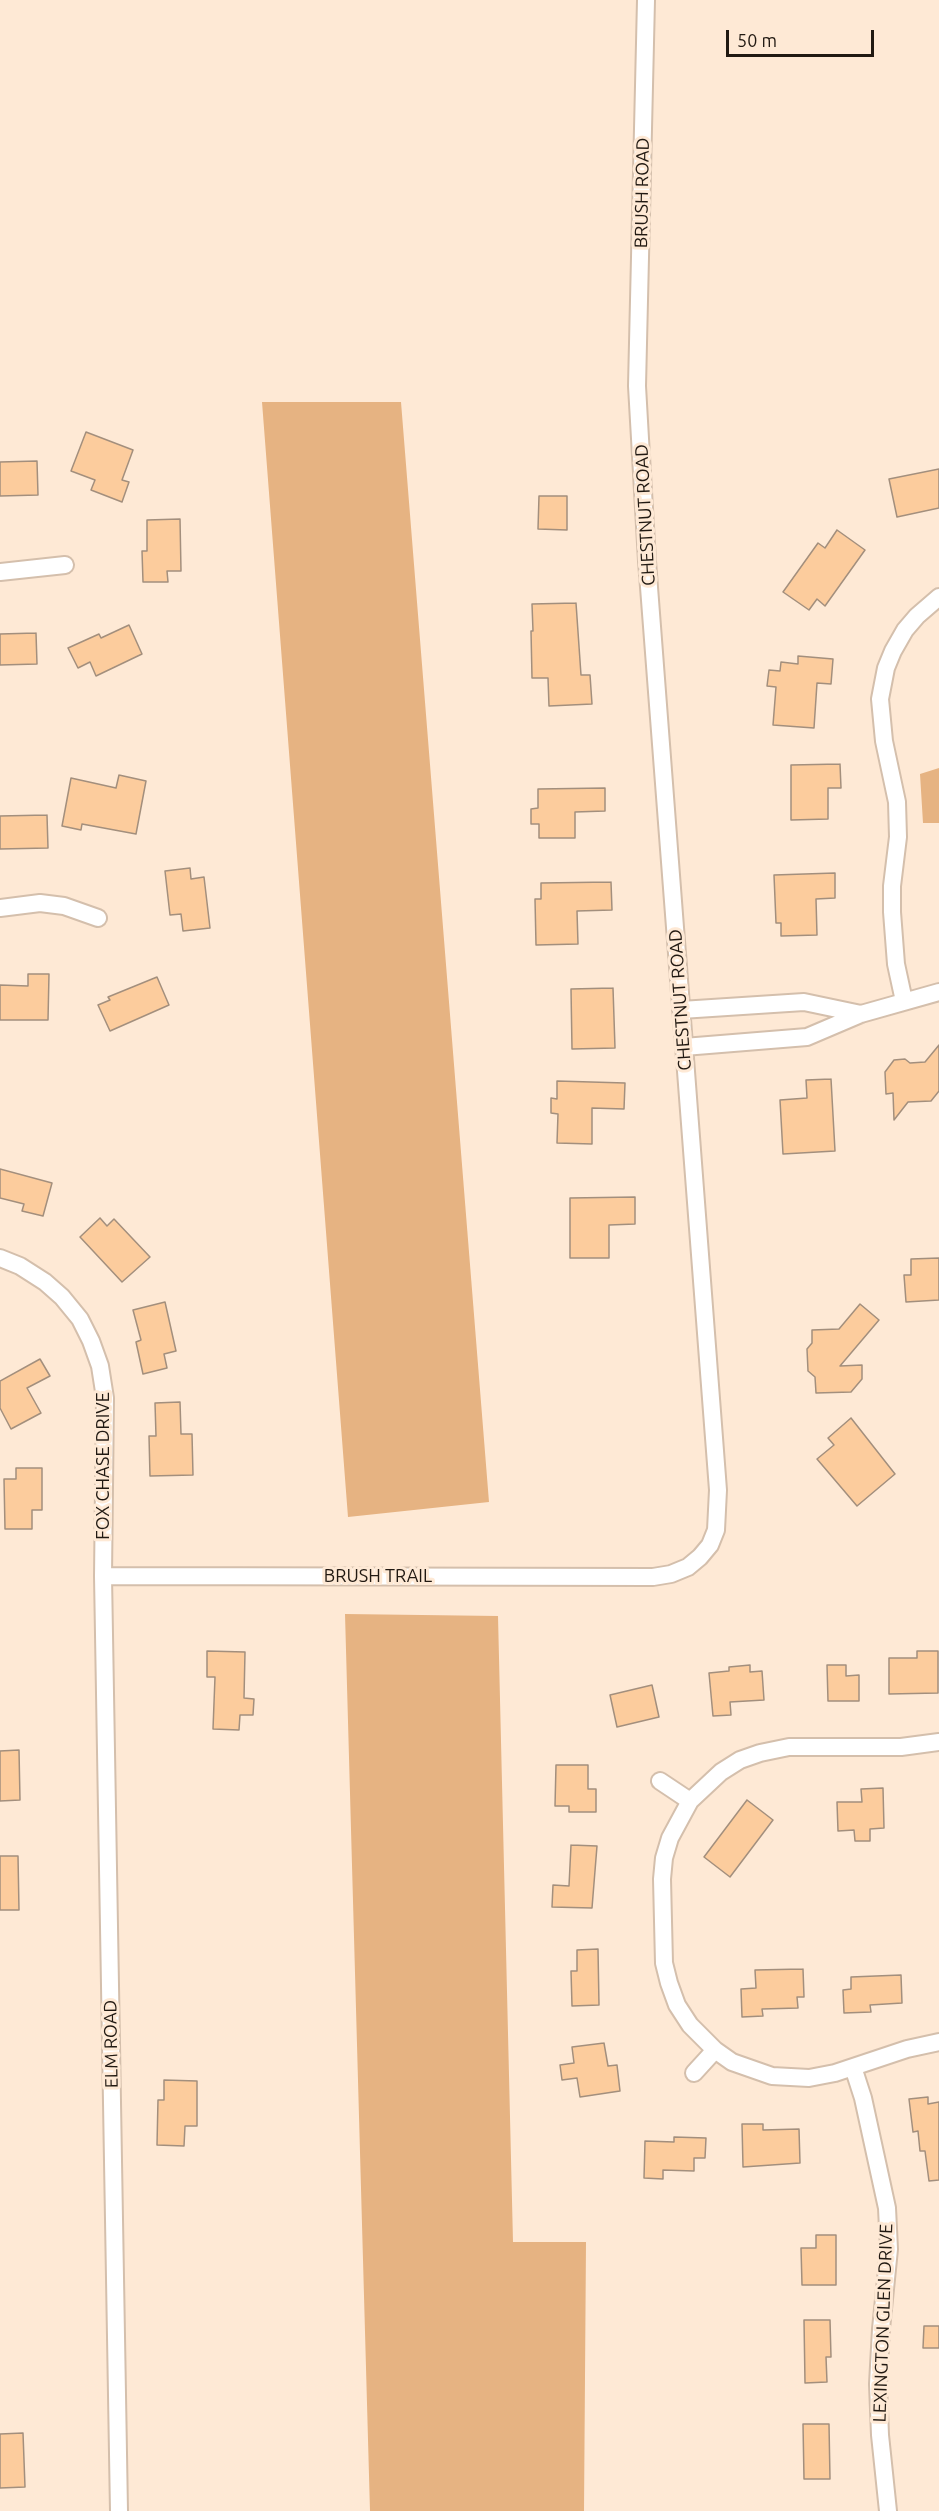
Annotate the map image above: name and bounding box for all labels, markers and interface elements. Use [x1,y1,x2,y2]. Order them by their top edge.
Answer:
scale bar [729,18,878,56]
text: 50 m [737,30,777,50]
street label: BRUSH ROAD [630,138,654,248]
street label: CHESTNUT ROAD [631,444,659,586]
street label: CHESTNUT ROAD [664,929,696,1071]
street label: FOX CHASE DRIVE [92,1392,114,1540]
street label: BRUSH TRAIL [324,1565,432,1587]
street label: ELM ROAD [99,2000,123,2088]
street label: LEXINGTON GLEN DRIVE [869,2223,897,2423]

